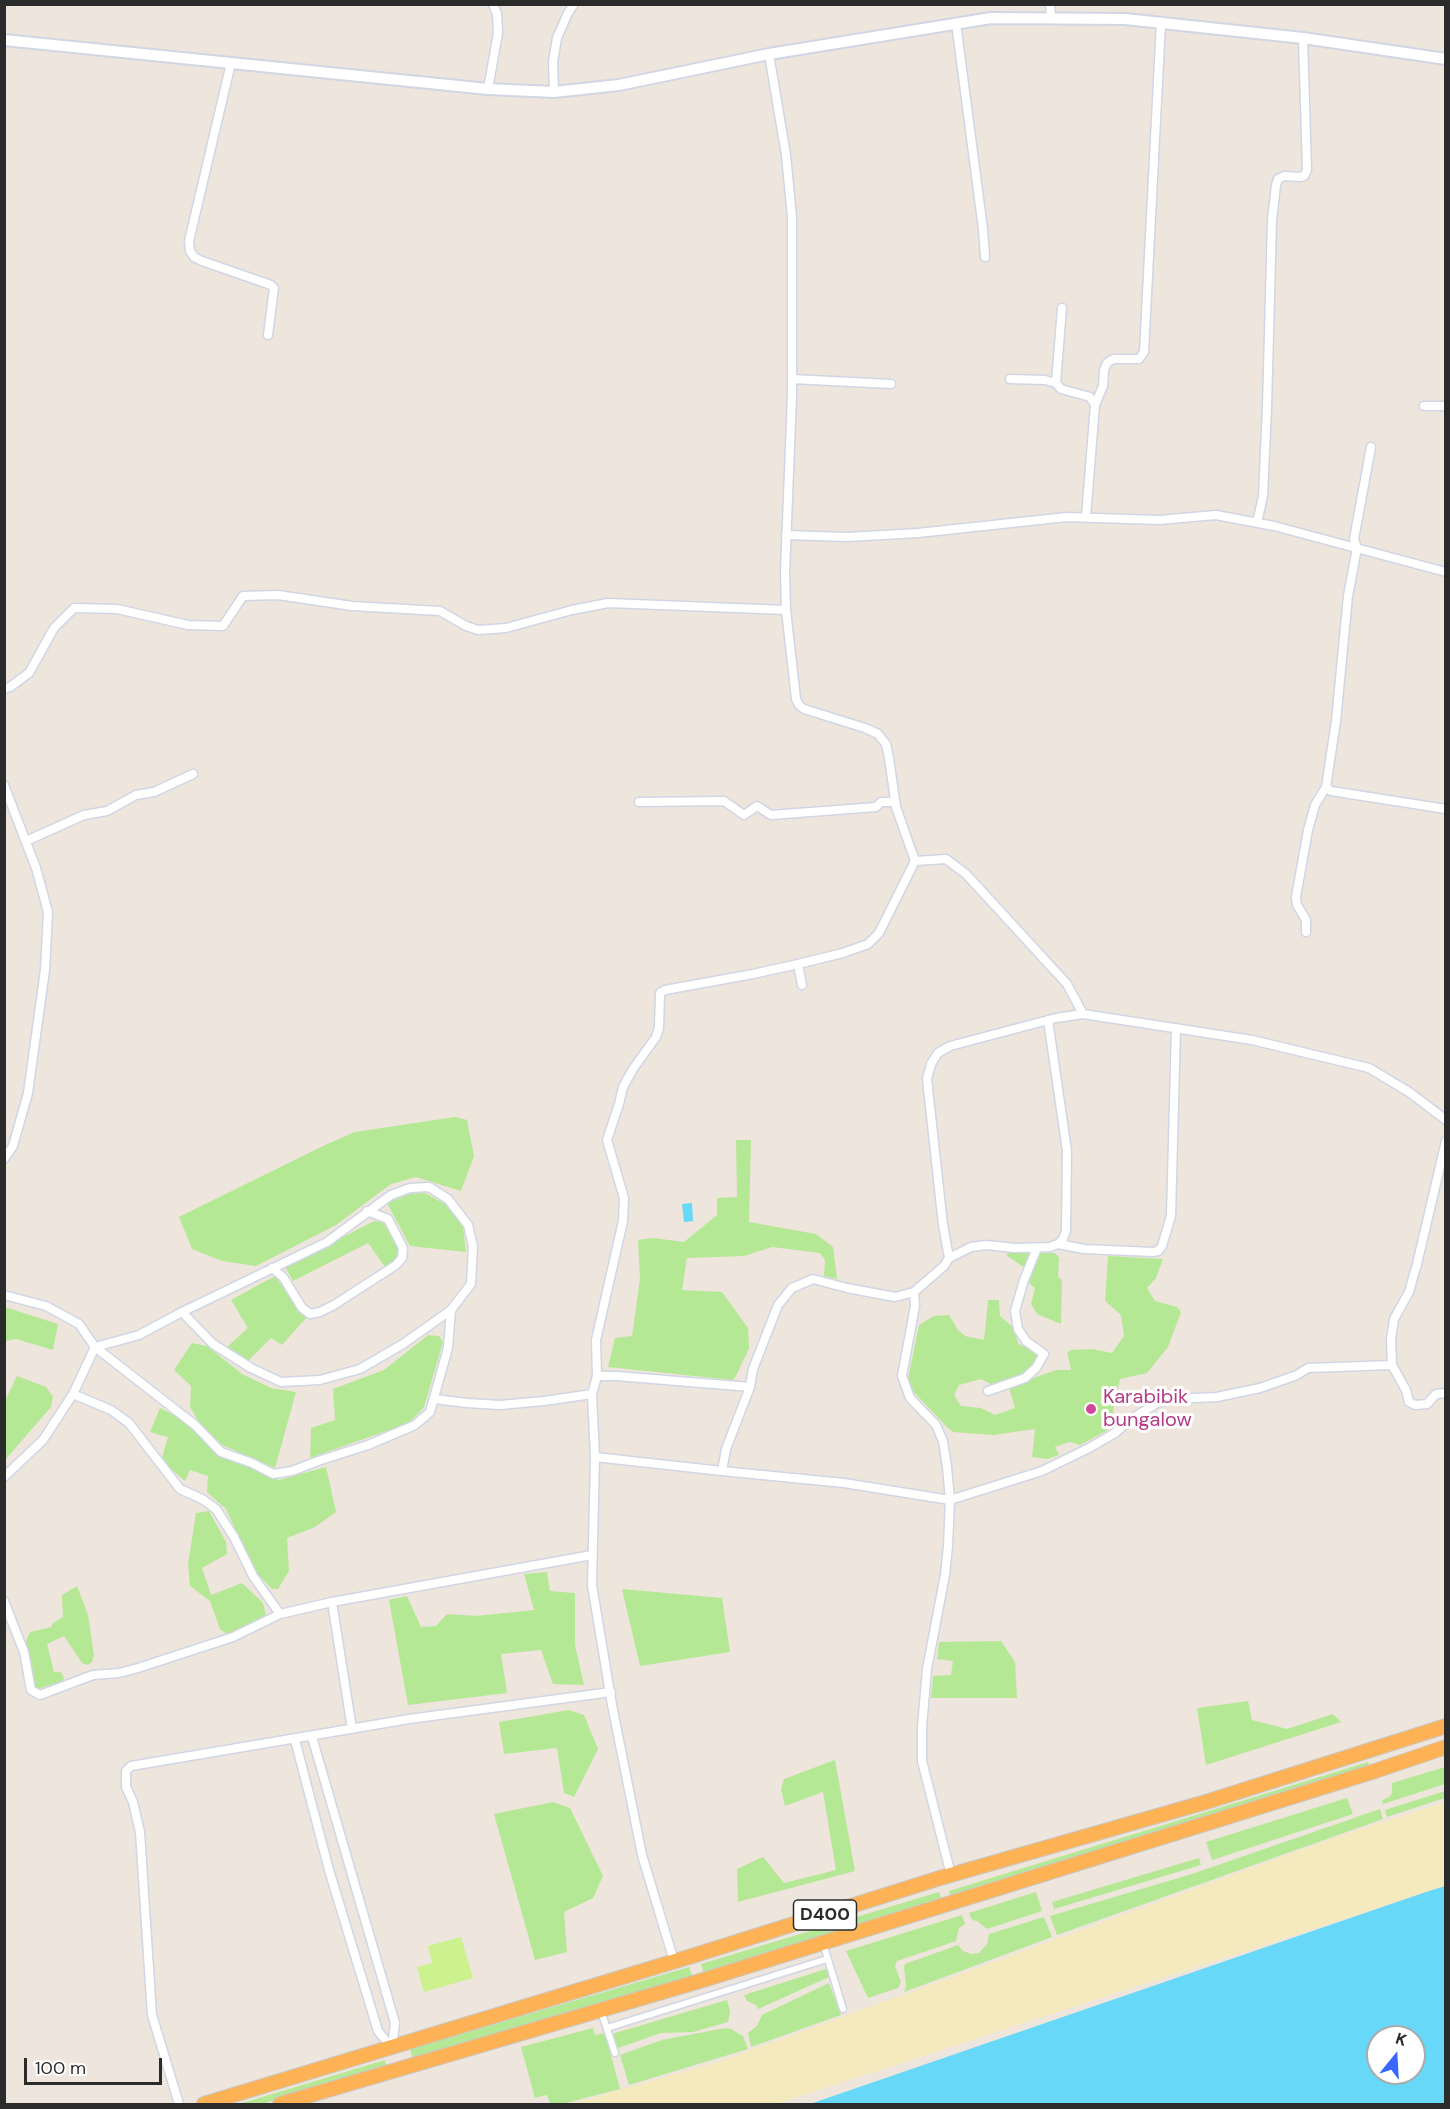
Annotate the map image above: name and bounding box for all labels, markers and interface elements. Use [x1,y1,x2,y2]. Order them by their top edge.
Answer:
place label: Karabibik bungalow [1103,1386,1192,1433]
marker: Karabibik bungalow [1084,1402,1098,1416]
road number: D400 [794,1900,856,1930]
north arrow [1366,2025,1426,2085]
text: K [1393,2028,1409,2051]
scale bar [27,2046,165,2084]
text: 100 m [35,2056,86,2080]

